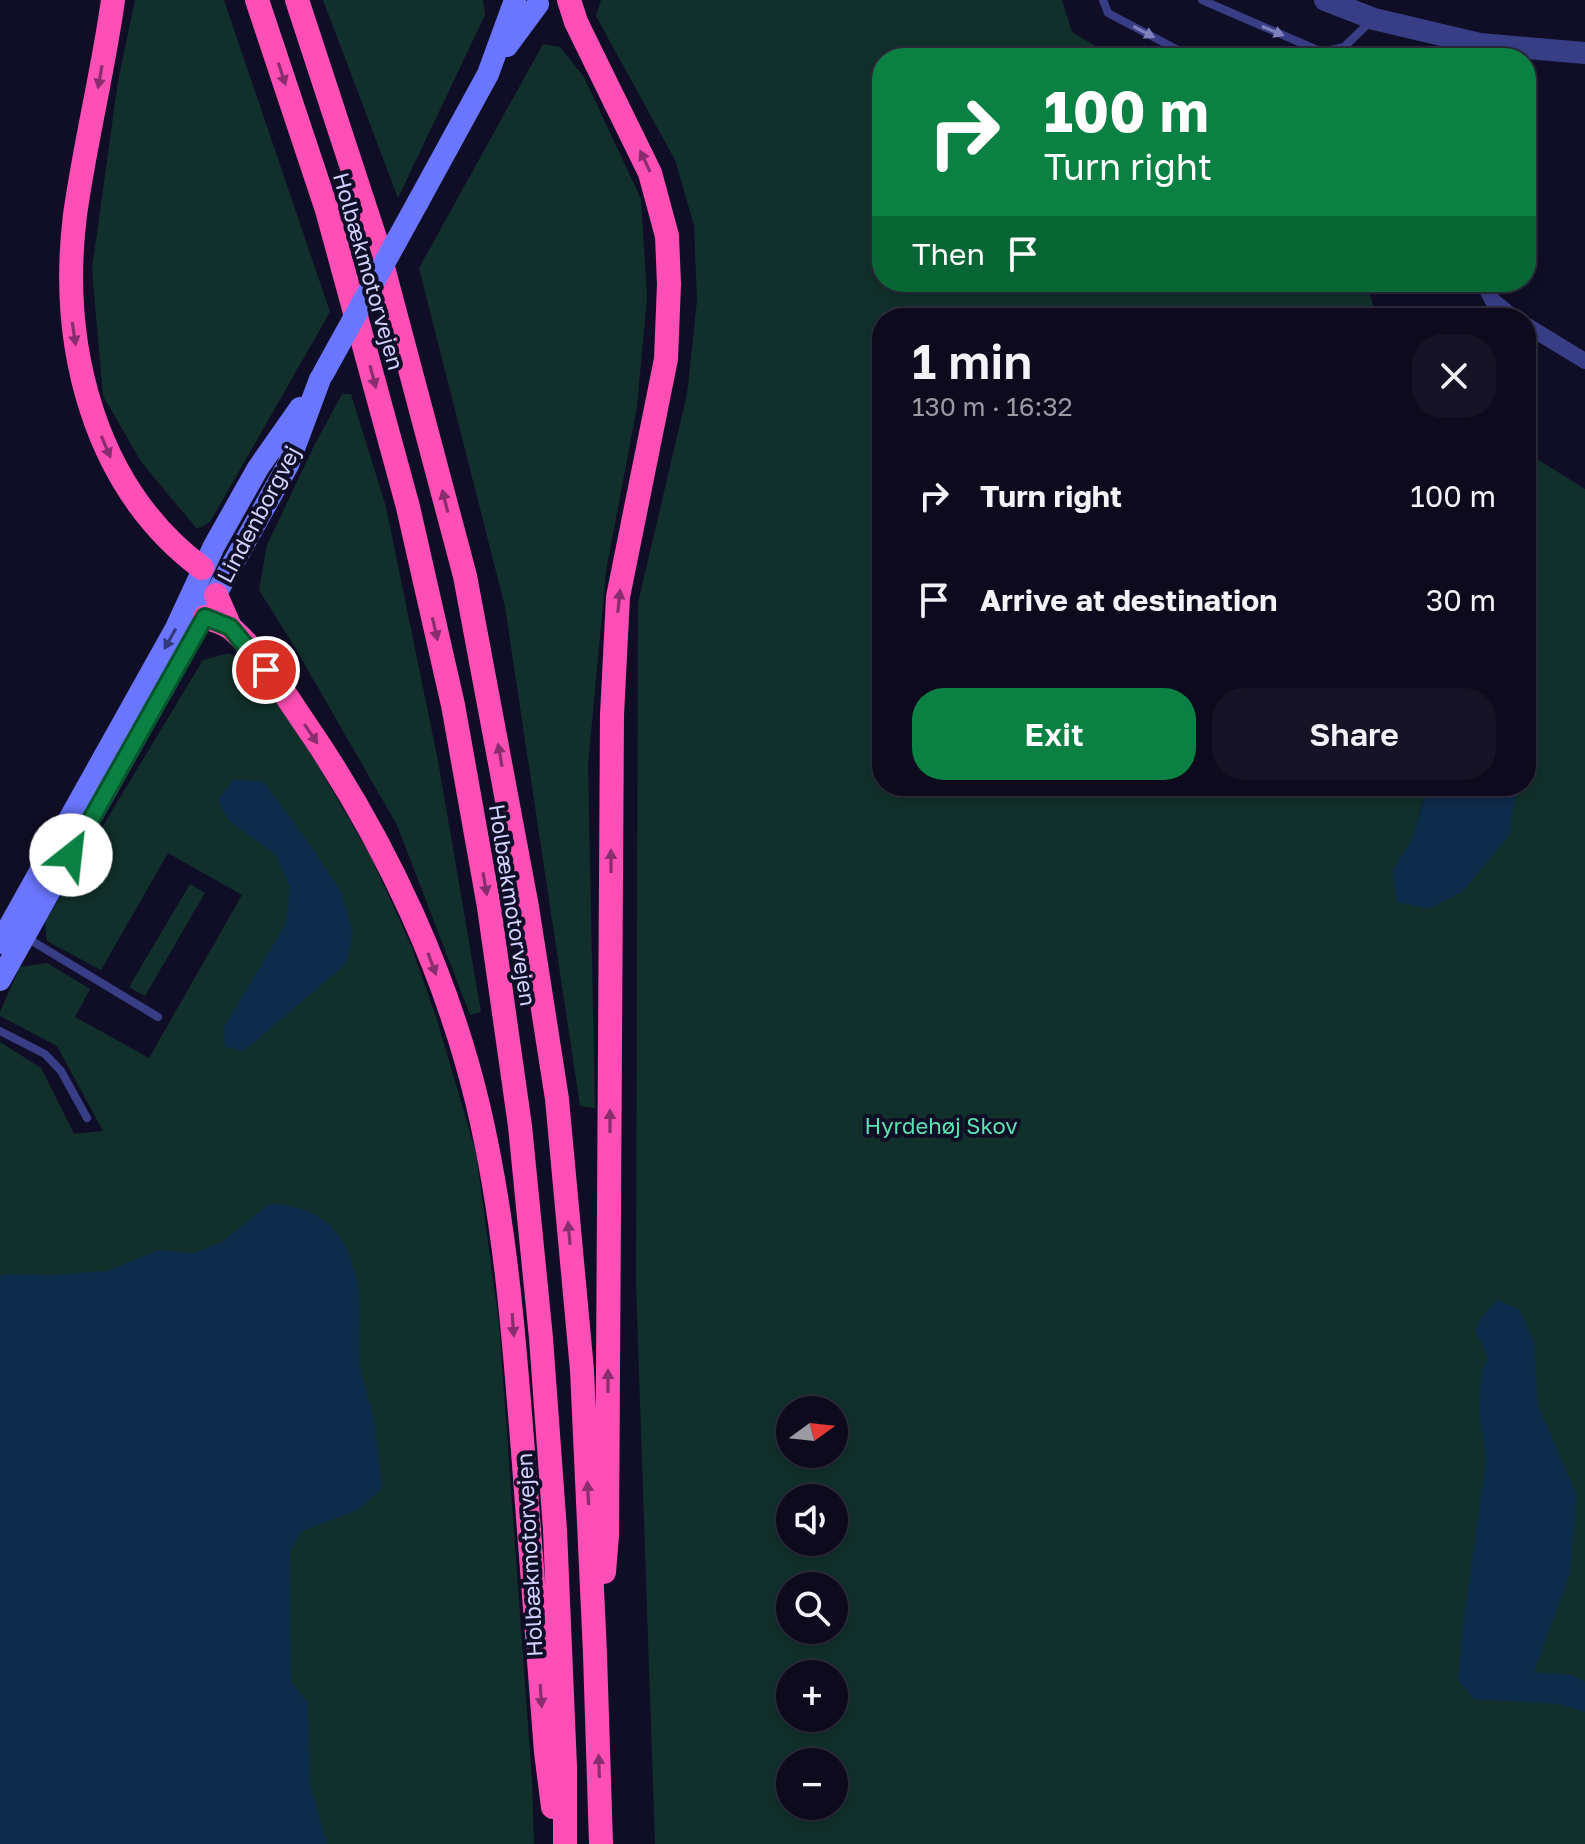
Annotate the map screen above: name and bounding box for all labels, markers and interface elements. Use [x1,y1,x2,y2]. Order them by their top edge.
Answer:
one-way arrow [1133,25,1155,39]
one-way arrow [1261,25,1285,38]
one-way arrow [276,62,289,86]
one-way arrow [94,65,106,90]
text: 100 m [1044,77,1209,144]
icon: right [912,80,1016,184]
text: Turn right [1044,145,1212,188]
one-way arrow [638,149,652,173]
street label: Holbækmotorvejen [328,169,410,373]
icon: arrive [1001,232,1045,276]
text: Then [912,236,985,272]
one-way arrow [68,322,81,347]
text: 1 min [912,332,1032,390]
button: close [1412,334,1496,418]
one-way arrow [367,364,379,389]
text: 130 m · 16:32 [912,391,1073,422]
one-way arrow [99,436,112,459]
street label: Lindenborgvej [211,441,305,587]
icon: right [912,474,956,518]
text: Turn right [980,478,1122,514]
text: 100 m [1410,478,1496,514]
one-way arrow [439,488,451,513]
icon: arrive [912,578,956,622]
text: Arrive at destination [980,582,1277,618]
text: 30 m [1426,582,1496,618]
one-way arrow [612,588,625,613]
one-way arrow [430,616,442,641]
one-way arrow [163,628,177,650]
pin [232,636,300,704]
icon: arrive [244,648,288,692]
button: Exit [912,688,1196,780]
button: Share [1212,688,1496,780]
one-way arrow [304,723,318,745]
one-way arrow [493,742,505,767]
street label: Holbækmotorvejen [484,802,542,1008]
position arrow [29,813,113,897]
one-way arrow [605,848,617,873]
one-way arrow [479,872,491,897]
one-way arrow [426,952,439,976]
one-way arrow [604,1108,616,1133]
park label: Hyrdehøj Skov [865,1112,1017,1139]
one-way arrow [563,1220,576,1245]
one-way arrow [507,1313,520,1338]
one-way arrow [602,1368,614,1393]
north arrow [776,1396,848,1468]
map controls [776,1396,848,1820]
street label: Holbækmotorvejen [510,1452,548,1658]
one-way arrow [581,1480,594,1505]
button: sound [776,1484,848,1556]
button: search [776,1572,848,1644]
button: + [776,1660,848,1732]
one-way arrow [535,1684,548,1709]
button: − [776,1748,848,1820]
one-way arrow [592,1753,605,1778]

